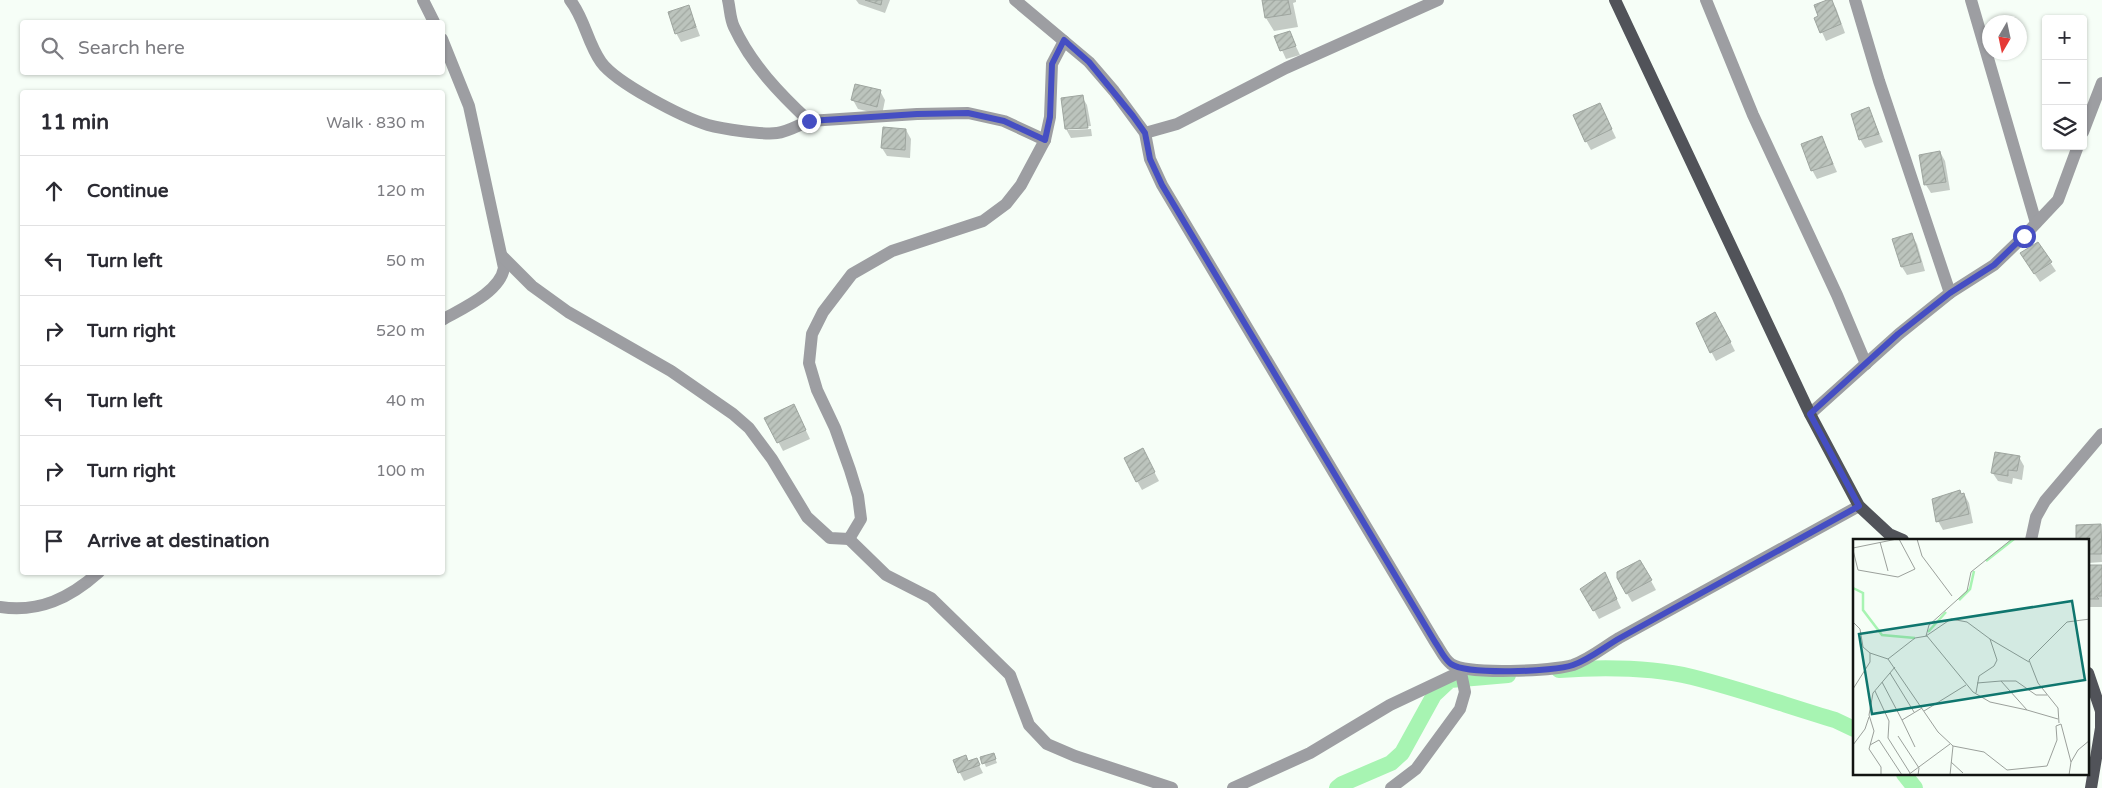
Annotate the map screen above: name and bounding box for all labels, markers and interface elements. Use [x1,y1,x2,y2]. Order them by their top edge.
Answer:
north arrow [1982,15,2027,60]
map controls [2042,15,2087,150]
button: + [2042,15,2087,60]
search box [20,20,445,75]
icon: search [38,34,66,62]
text: Search here [78,37,185,59]
button: − [2042,60,2087,105]
button: layers [2042,105,2087,150]
text: 11 min [40,110,109,135]
route end [798,110,821,133]
text: Walk · 830 m [326,113,425,133]
icon: ahead [40,177,68,205]
text: Continue [87,180,169,202]
text: 120 m [376,181,425,201]
route start [2013,225,2036,248]
icon: left [40,247,68,275]
text: Turn left [87,250,163,272]
text: 50 m [386,251,425,271]
icon: right [40,317,68,345]
text: Turn right [87,320,175,342]
text: 520 m [376,321,425,341]
icon: left [40,387,68,415]
text: Turn left [87,390,163,412]
text: 40 m [386,391,425,411]
icon: right [40,457,68,485]
text: Turn right [87,460,175,482]
text: 100 m [376,461,425,481]
icon: arrive [40,527,68,555]
text: Arrive at destination [87,530,270,552]
inset map [1853,539,2090,776]

